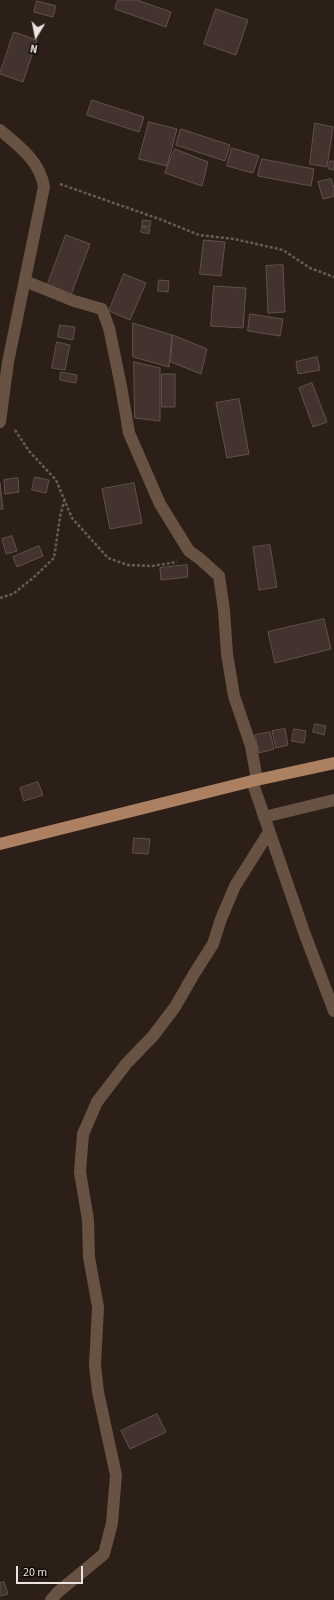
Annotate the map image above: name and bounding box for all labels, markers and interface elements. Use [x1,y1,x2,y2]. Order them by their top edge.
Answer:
north arrow [16,16,56,56]
text: N [29,40,39,56]
scale bar [18,1558,85,1584]
text: 20 m [23,1564,47,1581]

